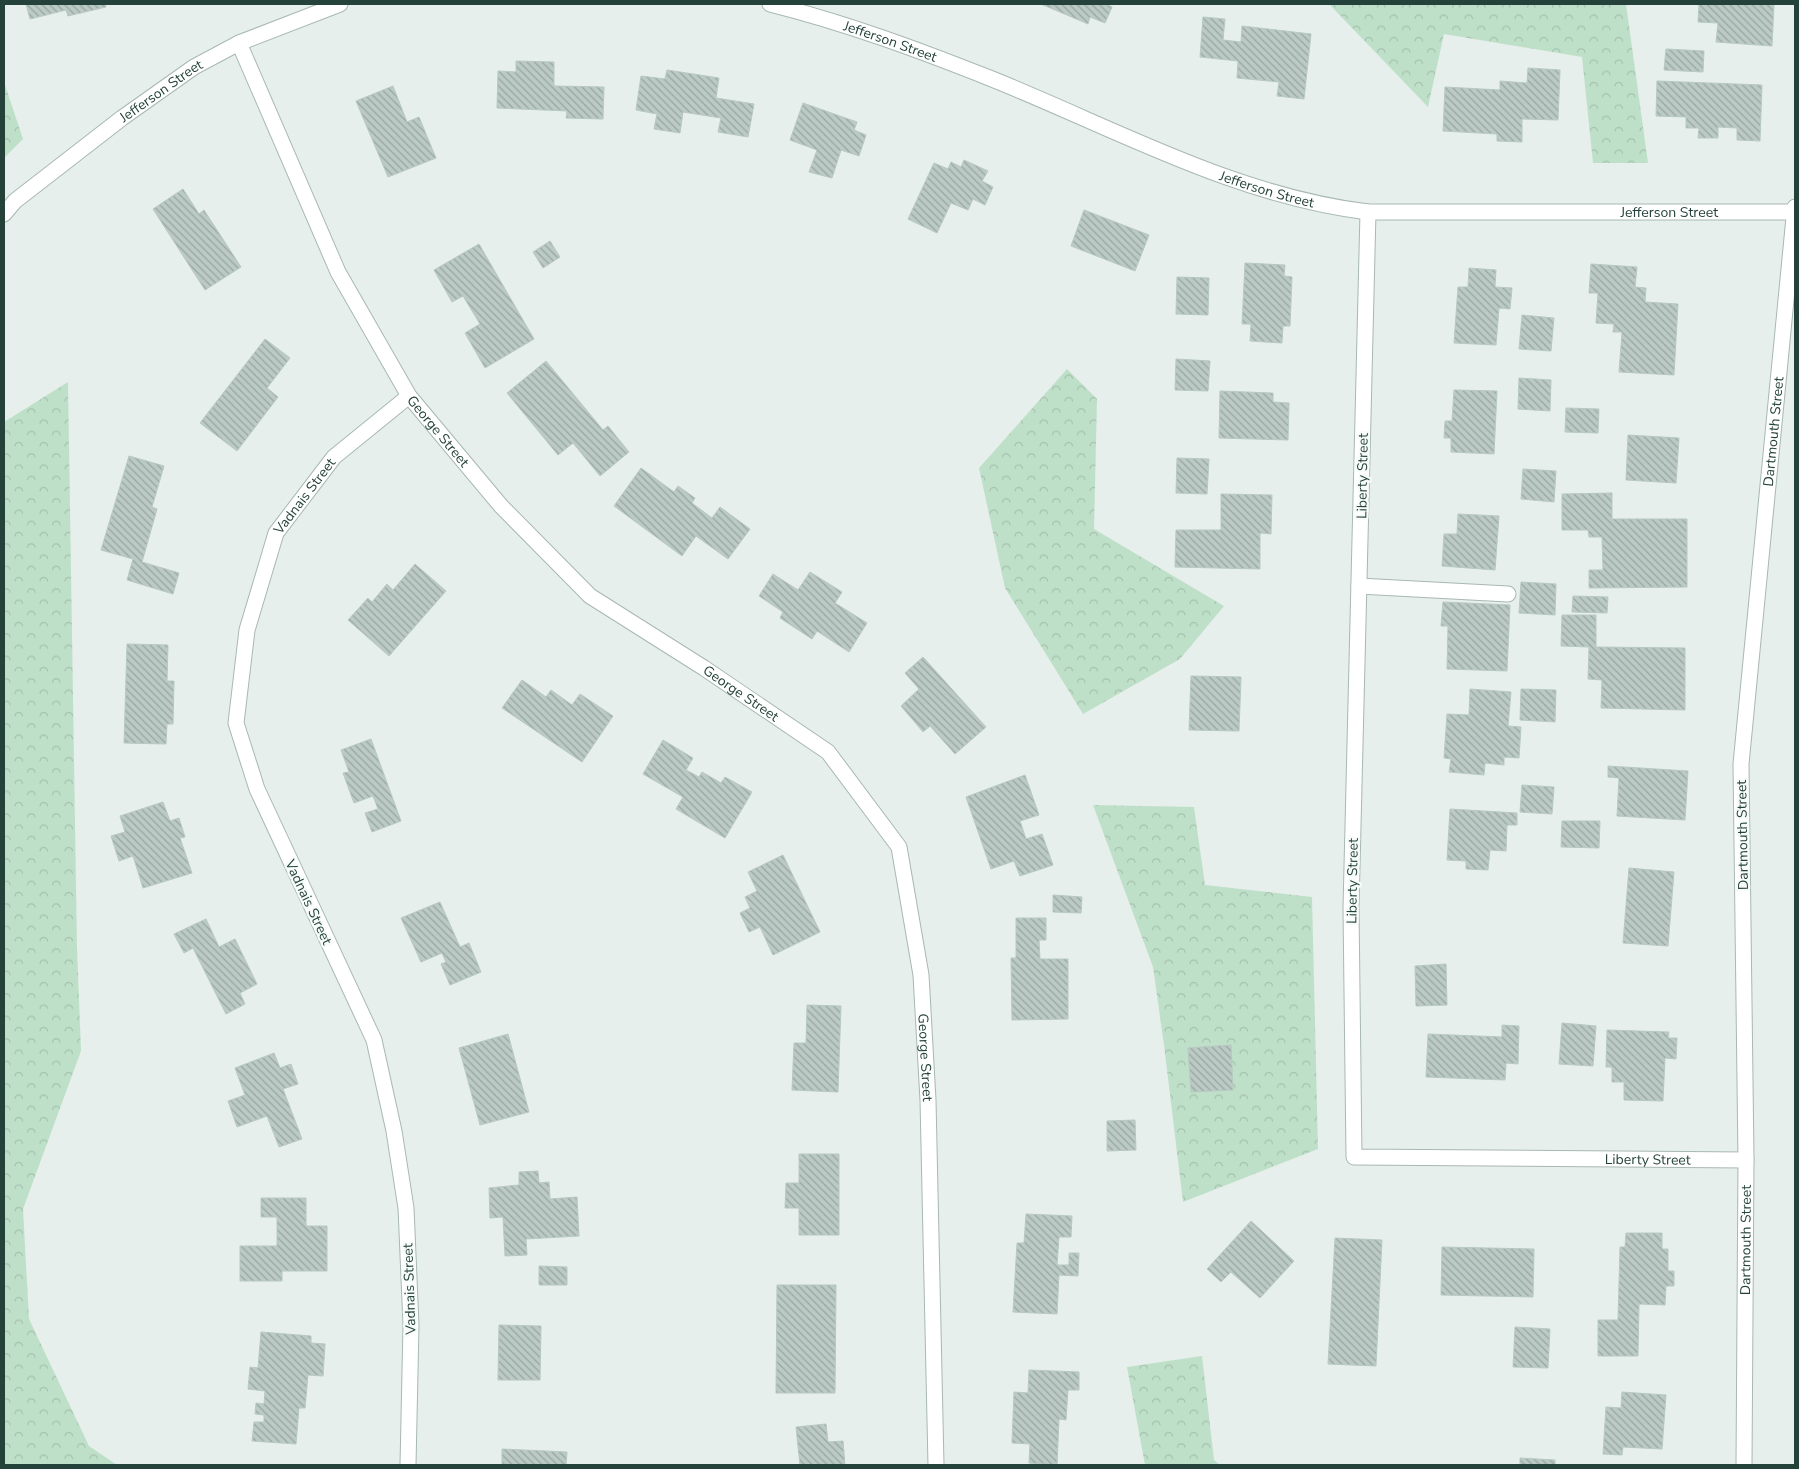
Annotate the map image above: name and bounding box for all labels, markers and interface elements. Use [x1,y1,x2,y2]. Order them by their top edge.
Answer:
street label: Jefferson Street [840,16,940,67]
street label: Jefferson Street [115,55,206,127]
street label: Jefferson Street [1216,166,1316,212]
street label: Jefferson Street [1619,203,1718,222]
street label: Dartmouth Street [1759,376,1789,488]
street label: George Street [402,392,473,471]
street label: Liberty Street [1352,433,1373,519]
street label: Vadnais Street [269,454,340,539]
street label: George Street [699,661,783,726]
street label: Dartmouth Street [1732,780,1753,890]
street label: Liberty Street [1342,838,1363,924]
street label: Vadnais Street [280,856,337,948]
street label: George Street [913,1013,937,1102]
street label: Liberty Street [1605,1150,1691,1170]
street label: Dartmouth Street [1736,1185,1756,1295]
street label: Vadnais Street [398,1243,421,1336]

